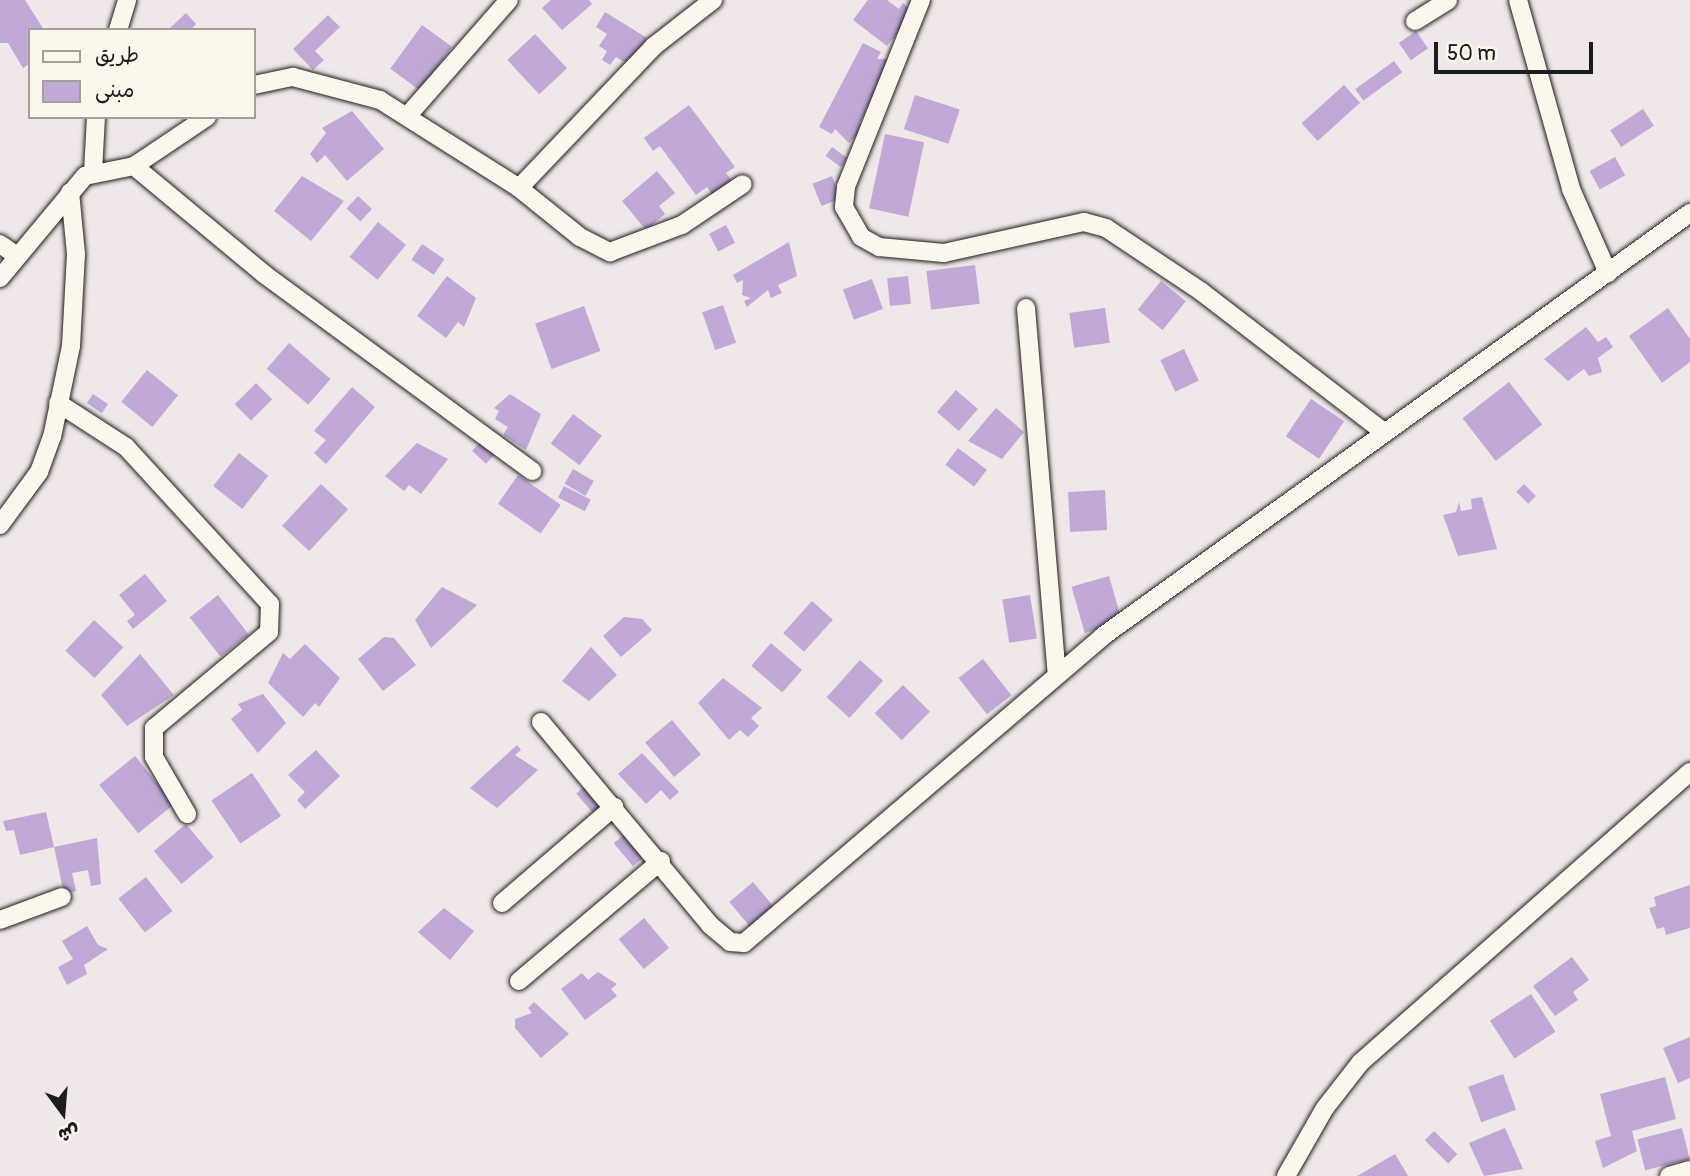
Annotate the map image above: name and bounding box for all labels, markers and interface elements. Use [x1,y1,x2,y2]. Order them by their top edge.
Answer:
legend [28,28,256,119]
scale bar [1438,28,1597,72]
text: 50 m [1447,40,1496,67]
text: طريق [95,42,139,69]
text: مبنى [95,77,134,104]
north arrow [28,1078,98,1148]
text: ش [55,1119,82,1148]

